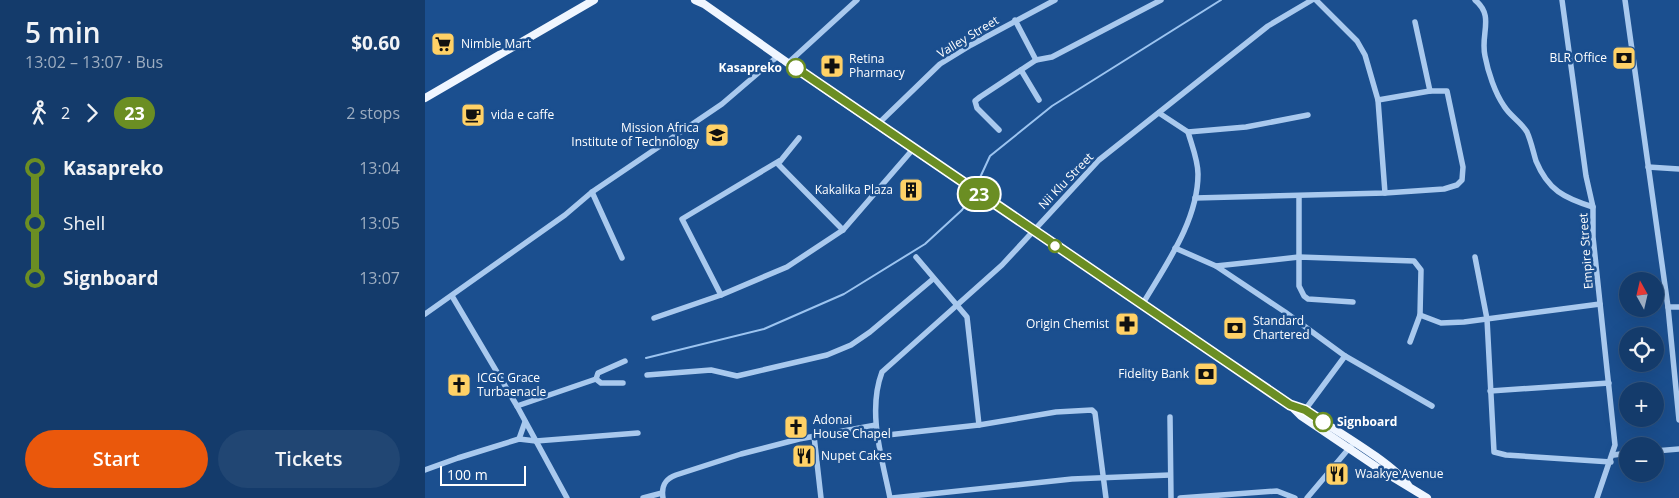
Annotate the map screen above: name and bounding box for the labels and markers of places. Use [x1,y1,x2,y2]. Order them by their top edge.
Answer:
supermarket icon: Nimble Mart [430,31,456,57]
place label: Nimble Mart [461,35,531,52]
bank icon: BLR Office [1611,45,1637,71]
place label: BLR Office [1550,49,1607,66]
place label: Retina Pharmacy [849,50,906,81]
pharmacy icon: Retina Pharmacy [819,53,845,79]
marker: Kasapreko [786,58,806,78]
place label: Kasapreko [719,59,782,76]
cafe icon: vida e caffe [460,102,486,128]
place label: vida e caffe [491,106,554,123]
place label: Mission Africa Institute of Technology [571,119,700,150]
school or university icon: Mission Africa Institute of Technology [704,122,730,148]
building icon: Kakalika Plaza [898,177,924,203]
place label: Kakalika Plaza [815,181,893,198]
unlabelled marker [1048,239,1062,253]
pharmacy icon: Origin Chemist [1114,311,1140,337]
place label: Standard Chartered [1253,312,1310,343]
place label: Origin Chemist [1026,315,1109,332]
bank icon: Standard Chartered [1222,315,1248,341]
bank icon: Fidelity Bank [1193,361,1219,387]
place label: Fidelity Bank [1118,365,1190,382]
place label: ICGC Grace Turbaenacle [477,369,546,400]
church icon: ICGC Grace Turbaenacle [446,372,472,398]
place label: Adonai House Chapel [813,411,891,442]
marker: Signboard [1313,412,1333,432]
place label: Signboard [1337,413,1397,430]
church icon: Adonai House Chapel [783,414,809,440]
restaurant icon: Nupet Cakes [791,443,817,469]
place label: Nupet Cakes [821,447,892,464]
restaurant icon: Waakye Avenue [1324,461,1350,487]
place label: Waakye Avenue [1355,465,1444,482]

